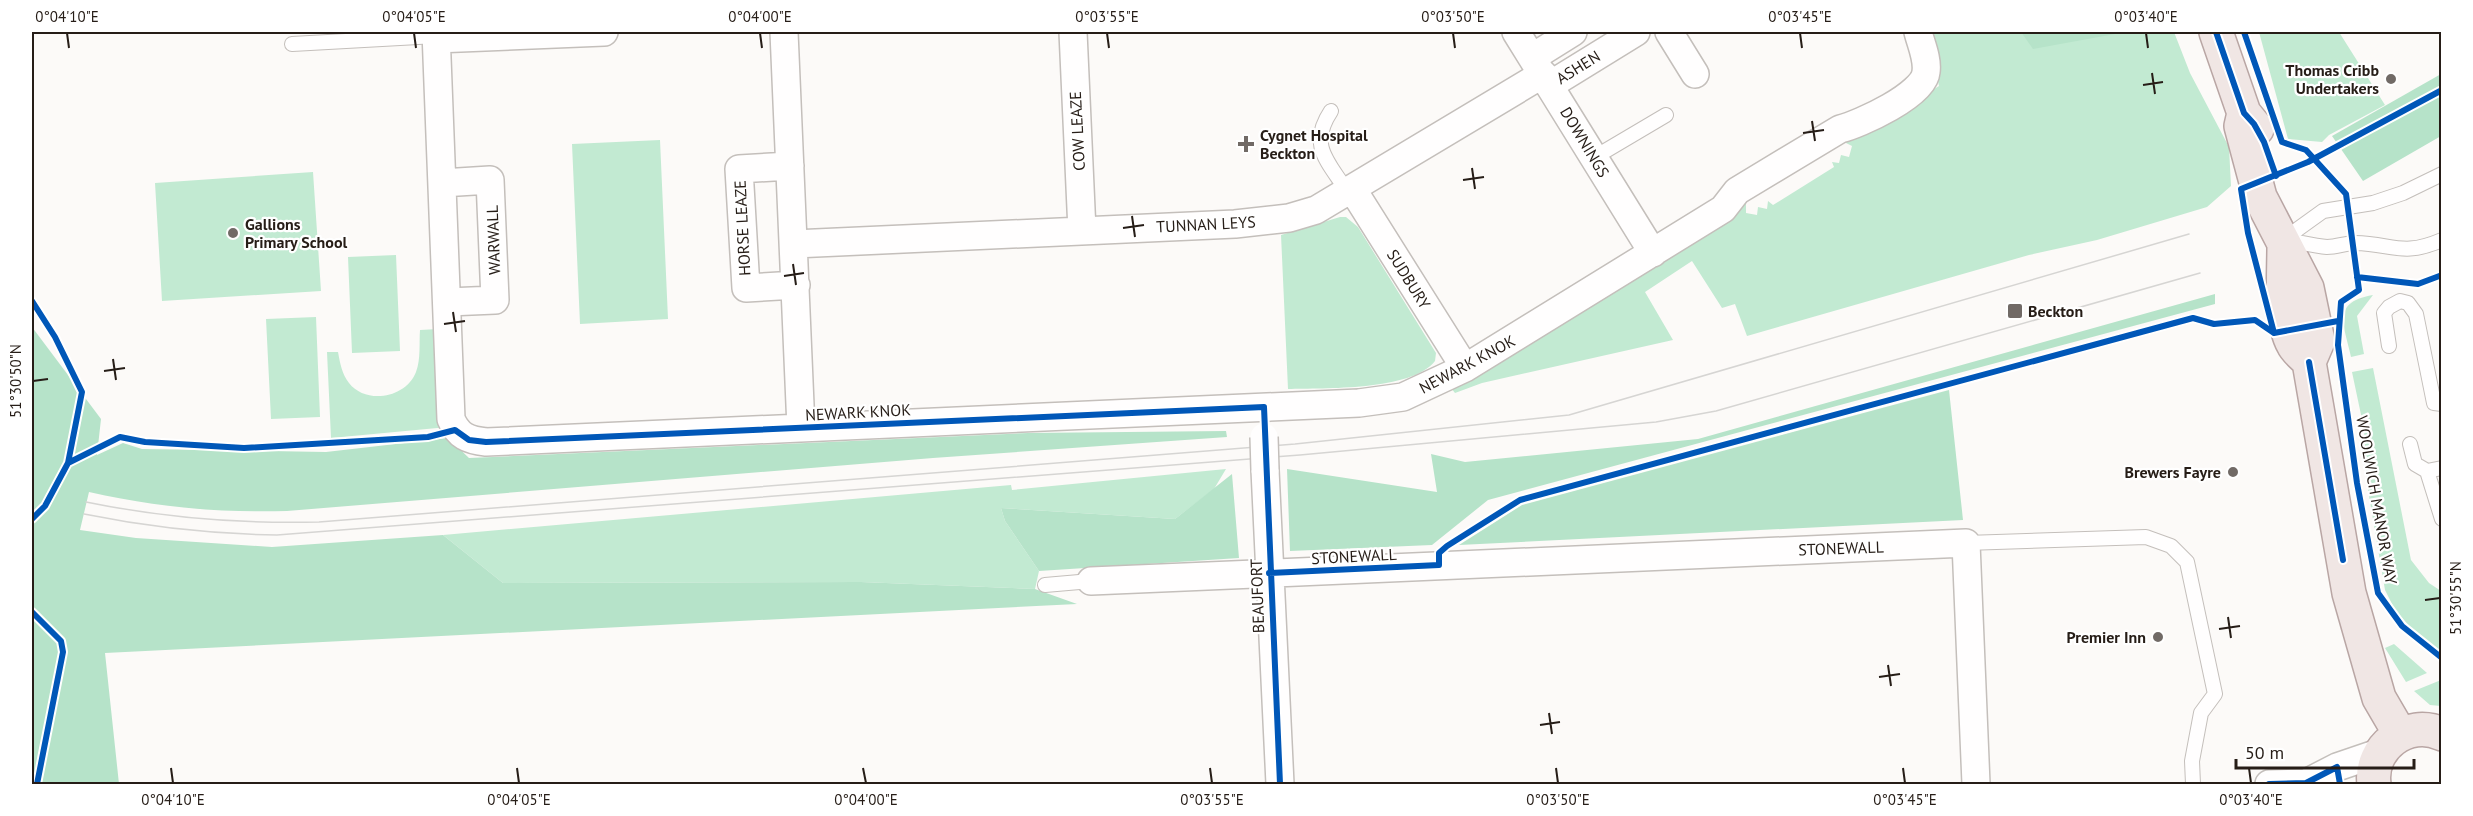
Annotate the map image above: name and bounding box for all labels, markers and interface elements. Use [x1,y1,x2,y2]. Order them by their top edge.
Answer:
text: 0°04'10"E [35,7,99,26]
text: 0°04'05"E [382,7,446,26]
text: 0°04'00"E [728,7,792,26]
text: 0°03'55"E [1075,7,1139,26]
text: 0°03'50"E [1421,7,1485,26]
text: 0°03'45"E [1768,7,1832,26]
text: 0°03'40"E [2114,7,2178,26]
street label: ASHEN [1552,46,1604,88]
place label: Thomas Cribb Undertakers [2285,60,2379,98]
marker: Thomas Cribb Undertakers [2384,72,2398,86]
street label: COW LEAZE [1065,91,1089,171]
street label: DOWNINGS [1556,103,1614,181]
place label: Cygnet Hospital Beckton [1260,125,1368,163]
marker: Cygnet Hospital Beckton [1237,135,1255,153]
street label: HORSE LEAZE [730,180,754,276]
street label: WARWALL [482,205,504,275]
street label: TUNNAN LEYS [1156,211,1256,237]
place label: Gallions Primary School [245,214,347,252]
marker: Gallions Primary School [226,226,240,240]
street label: SUDBURY [1383,245,1435,313]
place label: Beckton [2028,301,2083,321]
marker: Beckton [2006,302,2024,320]
street label: NEWARK KNOK [1416,330,1519,398]
text: 51°30'50"N [6,344,25,418]
street label: NEWARK KNOK [805,399,912,425]
street label: WOOLWICH MANOR WAY [2352,414,2402,586]
place label: Brewers Fayre [2124,462,2221,482]
marker: Brewers Fayre [2226,465,2240,479]
street label: STONEWALL [1798,537,1884,559]
street label: STONEWALL [1311,544,1397,568]
street label: BEAUFORT [1246,558,1268,634]
text: 51°30'55"N [2446,561,2465,635]
place label: Premier Inn [2067,627,2146,647]
marker: Premier Inn [2151,630,2165,644]
scale bar [2236,732,2414,770]
text: 50 m [2245,741,2284,764]
text: 0°04'10"E [141,790,205,809]
text: 0°04'05"E [487,790,551,809]
text: 0°04'00"E [834,790,898,809]
text: 0°03'55"E [1180,790,1244,809]
text: 0°03'50"E [1526,790,1590,809]
text: 0°03'45"E [1873,790,1937,809]
text: 0°03'40"E [2219,790,2283,809]

